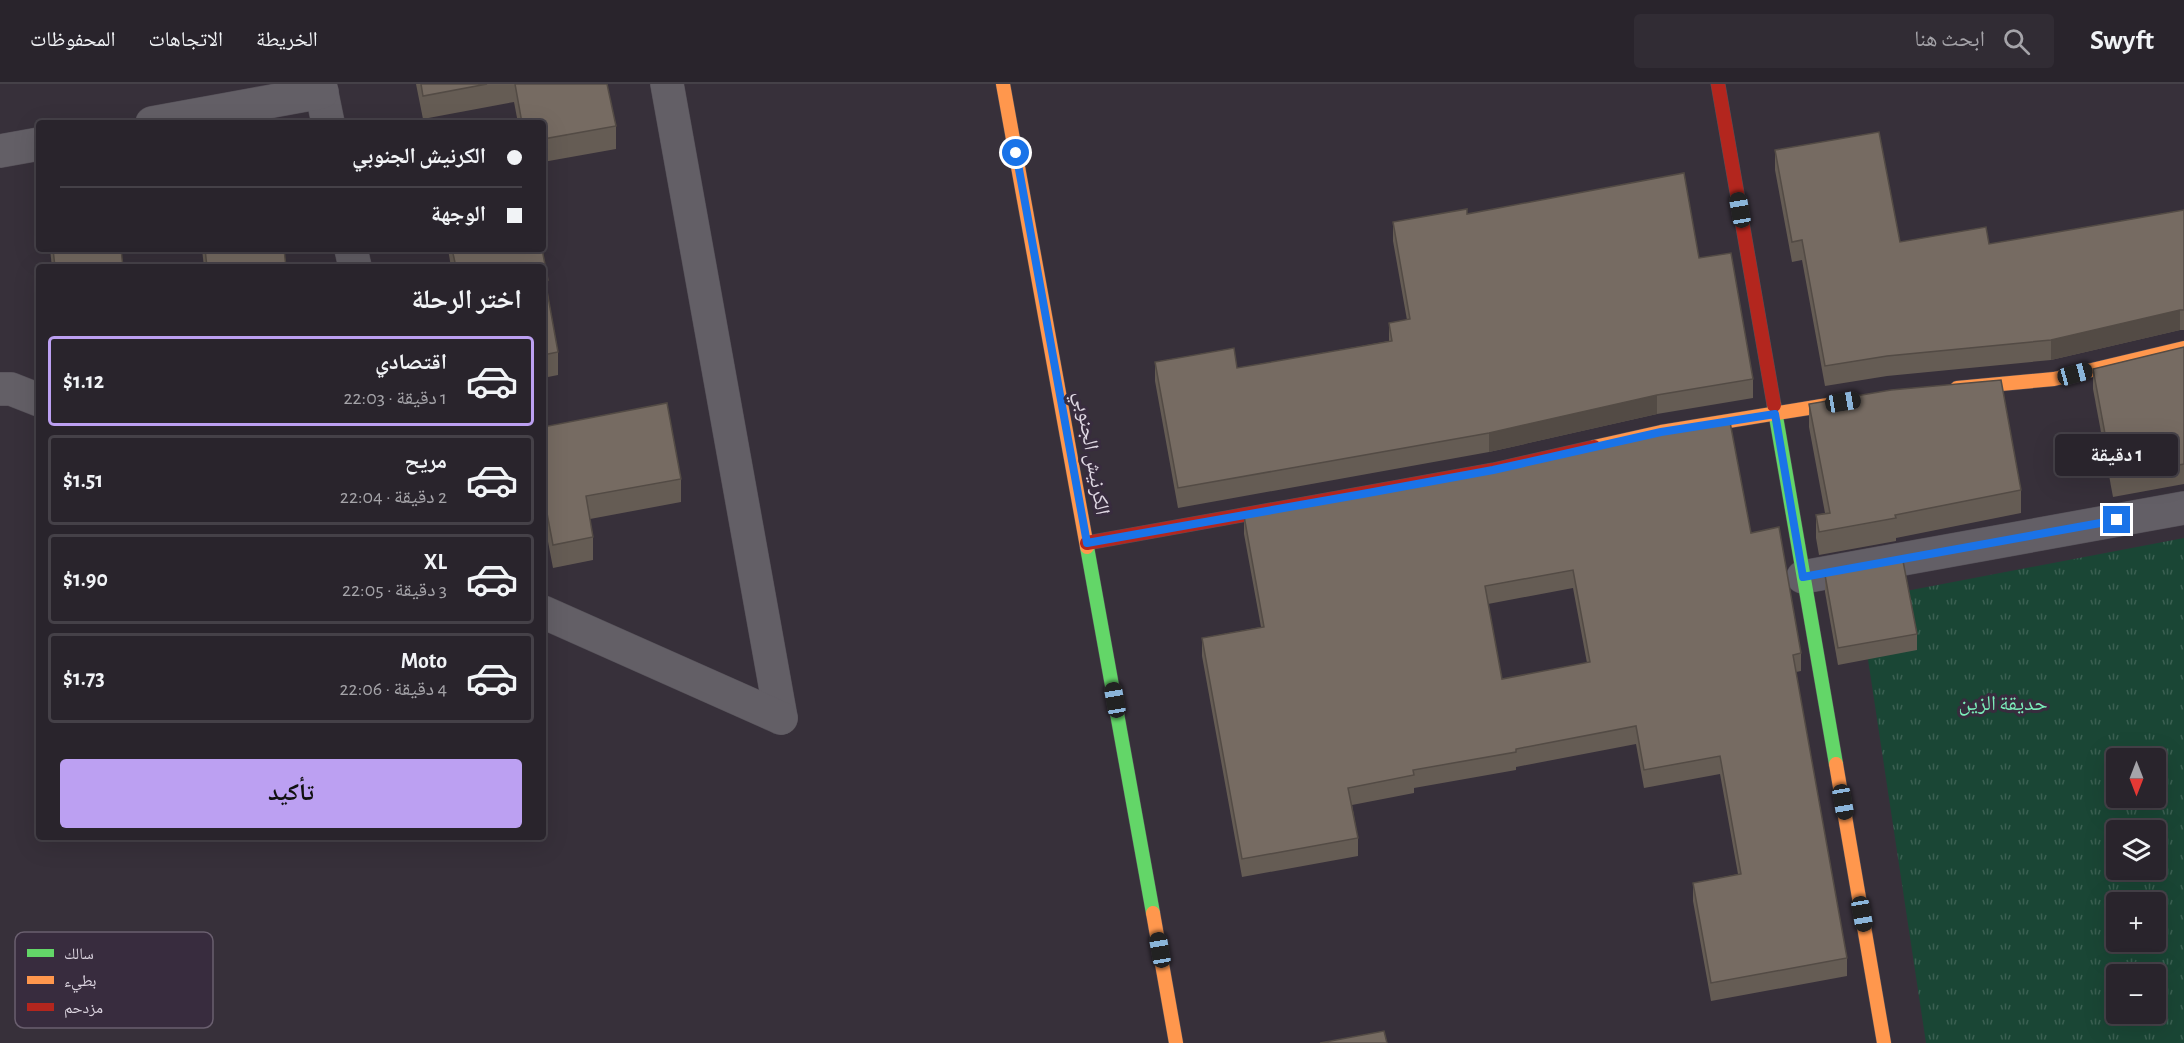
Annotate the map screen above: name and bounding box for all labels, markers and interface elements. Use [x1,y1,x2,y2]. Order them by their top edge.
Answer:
search box [1634,14,2054,68]
icon: search [2000,25,2033,58]
text: Swyft [2090,27,2154,55]
text: ابحث هنا [1914,28,1985,50]
text: المحفوظات [30,29,115,50]
text: الاتجاهات [148,29,223,50]
text: الخريطة [256,29,318,50]
route start [1002,139,1029,166]
text: الكرنيش الجنوبي [352,145,486,167]
car [1728,191,1752,229]
text: الوجهة [431,203,486,225]
text: اختر الرحلة [411,286,522,313]
text: اقتصادي [375,351,447,373]
icon: car [465,354,519,408]
car [2055,361,2095,387]
text: $1.12 [63,370,104,392]
text: 1 دقيقة · 22:03 [343,388,447,408]
street label: الكرنيش الجنوبي [1066,389,1113,517]
car [1824,390,1862,414]
callout: 1 دقيقة [2056,433,2178,475]
text: 1 دقيقة [2090,445,2143,465]
text: مريح [404,450,447,472]
icon: car [465,453,519,507]
text: $1.51 [63,469,103,491]
text: 2 دقيقة · 22:04 [340,487,447,507]
route end [2103,506,2130,533]
text: XL [424,551,447,573]
icon: car [465,552,519,606]
text: $1.90 [63,568,108,590]
text: 3 دقيقة · 22:05 [342,580,447,600]
text: Moto [401,650,447,672]
icon: car [465,651,519,705]
text: $1.73 [63,667,105,689]
text: 4 دقيقة · 22:06 [339,679,447,699]
car [1103,681,1127,719]
park label: حديقة الزين [1958,693,2048,716]
north arrow [2106,748,2166,808]
map controls [2106,748,2166,1024]
button: تأكيد [60,759,522,828]
car [1831,783,1855,821]
button: layers [2106,820,2166,880]
button: + [2106,892,2166,952]
car [1850,895,1874,933]
car [1148,931,1172,969]
legend [15,932,213,1028]
text: سالك [64,946,94,962]
button: − [2106,964,2166,1024]
text: بطيء [64,973,96,993]
text: مزدحم [64,1000,103,1018]

